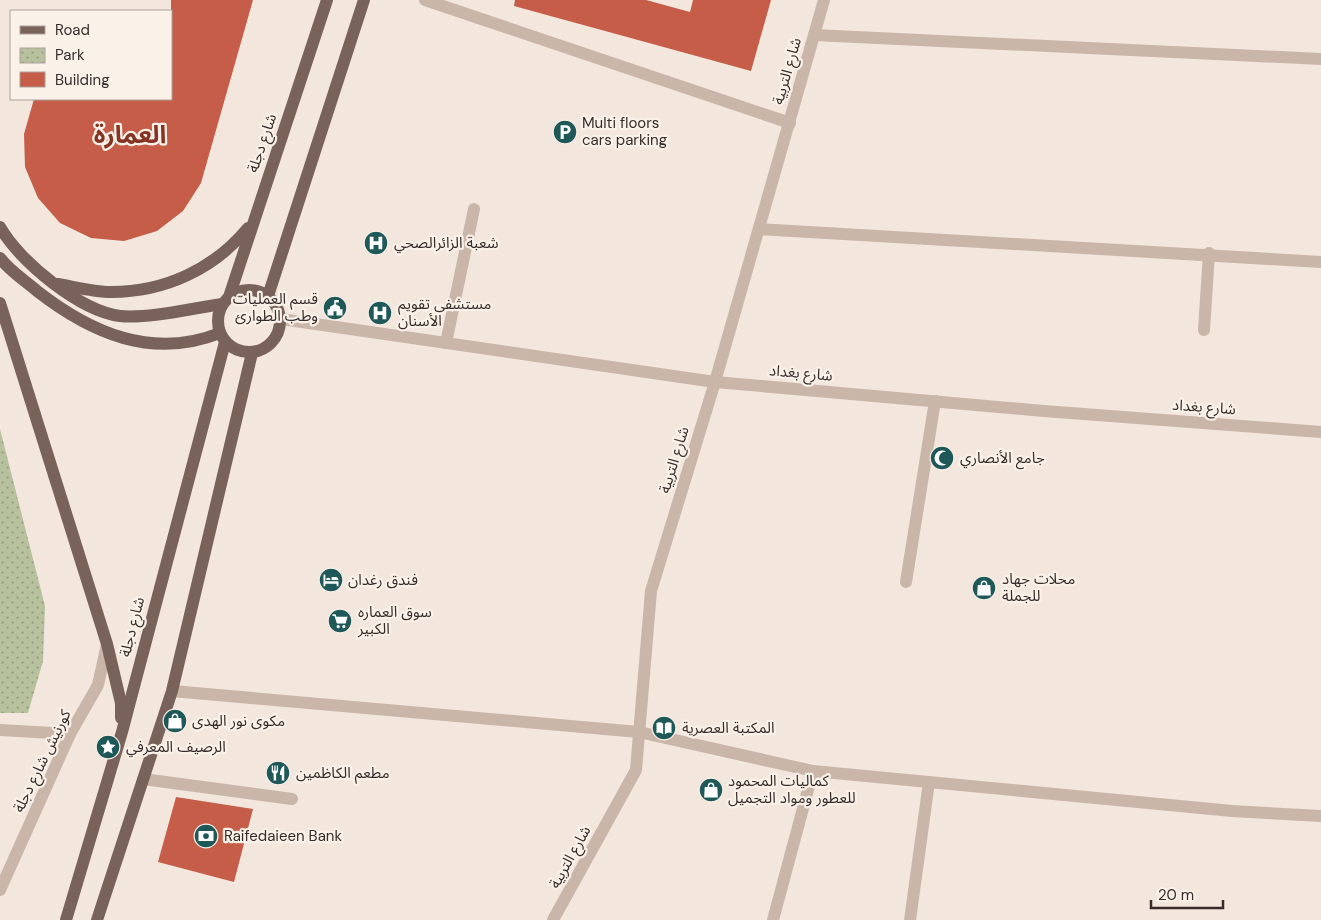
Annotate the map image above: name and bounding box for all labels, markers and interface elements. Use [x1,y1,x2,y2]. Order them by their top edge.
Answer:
legend [10,10,172,100]
text: Road [55,20,90,40]
street label: شارع التربية [768,35,808,107]
text: Park [55,45,85,65]
text: Building [55,70,110,90]
street label: شارع دجلة [243,111,283,176]
place label: Multi floors cars parking [582,113,667,150]
district label: العمارة [94,118,166,151]
parking icon: Multi floors cars parking [552,119,578,145]
hospital icon: شعبة الزائرالصحي [363,230,389,256]
place label: شعبة الزائرالصحي [394,233,499,254]
place label: قسم العمليات وطب الطوارئ [233,289,318,326]
place label: مستشفى تقويم الأسنان [398,294,491,331]
public building icon: قسم العمليات وطب الطوارئ [322,295,348,321]
hospital icon: مستشفى تقويم الأسنان [367,300,393,326]
street label: شارع بغداد [768,360,834,388]
street label: شارع بغداد [1171,395,1237,421]
street label: شارع التربية [654,424,696,496]
mosque icon: جامع الأنصاري [929,445,955,471]
place label: جامع الأنصاري [960,448,1045,470]
hotel icon: فندق رغدان [318,567,344,593]
place label: محلات جهاد للجملة [1002,569,1075,606]
place label: فندق رغدان [348,570,418,590]
shop icon: محلات جهاد للجملة [971,575,997,601]
street label: شارع دجلة [115,595,151,660]
place label: سوق العماره الكبير [357,602,432,639]
supermarket icon: سوق العماره الكبير [327,608,353,634]
street label: كورنيش شارع دجلة [8,706,78,817]
shop icon: مكوى نور الهدى [162,708,188,734]
place label: مكوى نور الهدى [192,711,285,731]
library icon: المكتبة العصرية [651,715,677,741]
place label: المكتبة العصرية [682,718,775,738]
place icon: الرصيف المعرفي [95,734,121,760]
place label: الرصيف المعرفي [126,737,226,758]
restaurant icon: مطعم الكاظمين [265,760,291,786]
place label: مطعم الكاظمين [296,763,390,784]
place label: كماليات المحمود للعطور ومواد التجميل [728,771,856,808]
shop icon: كماليات المحمود للعطور ومواد التجميل [698,777,724,803]
street label: شارع التربية [545,822,597,893]
bank icon: Raifedaieen Bank [193,823,219,849]
place label: Raifedaieen Bank [224,826,342,846]
scale bar [1151,878,1224,910]
text: 20 m [1158,885,1194,905]

